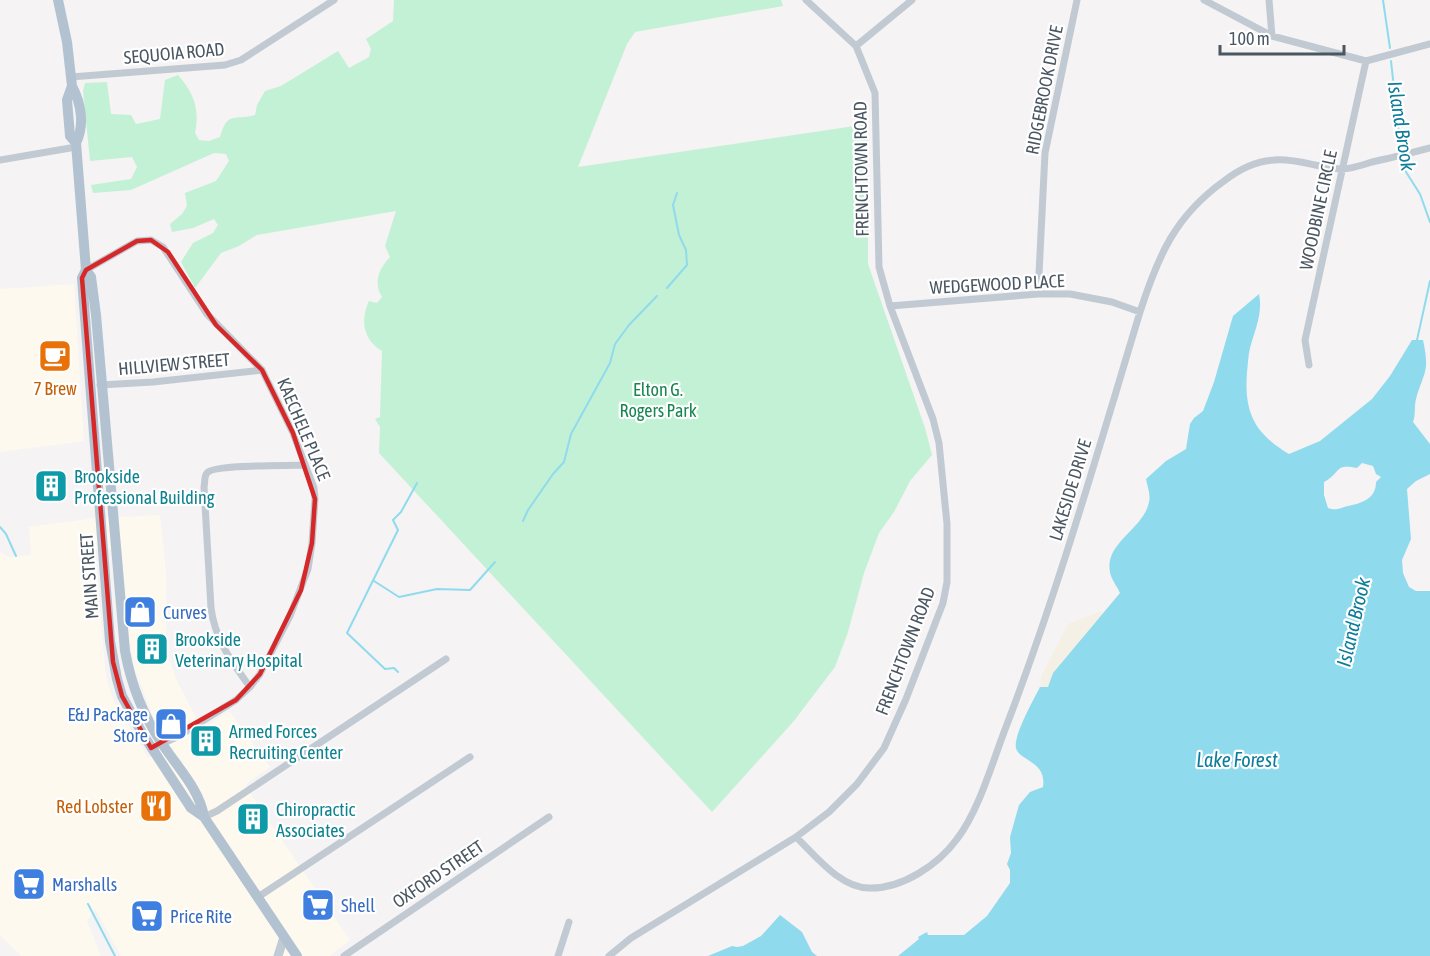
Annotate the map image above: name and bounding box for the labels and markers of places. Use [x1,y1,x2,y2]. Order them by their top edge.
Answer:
cafe icon: 7 Brew [37,338,73,374]
place label: 7 Brew [33,378,77,399]
place label: Brookside Professional Building [74,466,215,508]
building icon: Brookside Professional Building [33,468,69,504]
shop icon: Curves [122,594,158,630]
place label: Curves [163,602,207,623]
place label: Brookside Veterinary Hospital [175,629,303,671]
building icon: Brookside Veterinary Hospital [134,631,170,667]
place label: E&J Package Store [67,704,148,746]
shop icon: E&J Package Store [153,706,189,742]
place label: Armed Forces Recruiting Center [229,721,343,763]
building icon: Armed Forces Recruiting Center [188,723,224,759]
restaurant icon: Red Lobster [138,788,174,824]
place label: Red Lobster [56,796,134,817]
place label: Chiropractic Associates [276,799,356,841]
building icon: Chiropractic Associates [235,801,271,837]
supermarket icon: Marshalls [11,866,47,902]
place label: Marshalls [52,874,117,895]
supermarket icon: Shell [300,887,336,923]
place label: Shell [341,895,375,916]
supermarket icon: Price Rite [129,898,165,934]
place label: Price Rite [170,906,232,927]

